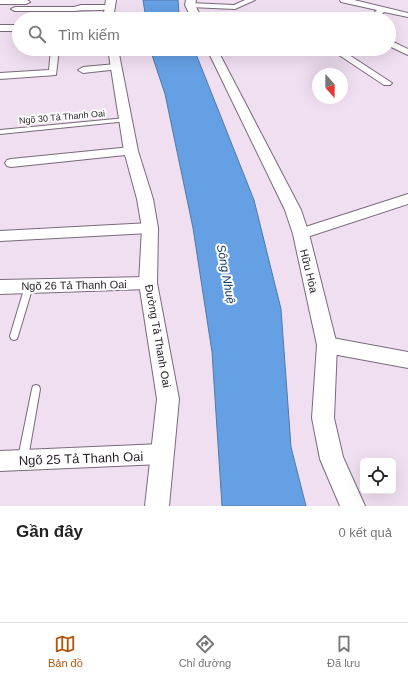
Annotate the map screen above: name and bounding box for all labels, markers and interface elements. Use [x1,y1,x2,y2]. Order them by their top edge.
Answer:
search box [12,12,396,56]
icon: search [26,23,48,45]
text: Tìm kiếm [58,26,120,43]
north arrow [312,68,348,104]
street label: Ngõ 30 Tả Thanh Oai [19,108,105,126]
water label: Sông Nhuệ [214,243,238,305]
street label: Hữu Hòa [298,248,320,295]
street label: Ngõ 26 Tả Thanh Oai [21,278,127,292]
street label: Đường Tả Thanh Oai [143,283,173,389]
street label: Ngõ 25 Tả Thanh Oai [19,449,144,468]
map controls [360,458,396,494]
button: locate [360,458,396,494]
text: Gần đây [16,522,83,541]
text: 0 kết quả [339,525,392,540]
tab: Bản đồ [48,633,83,669]
tab: Chỉ đường [179,633,231,669]
tab: Đã lưu [327,633,360,669]

